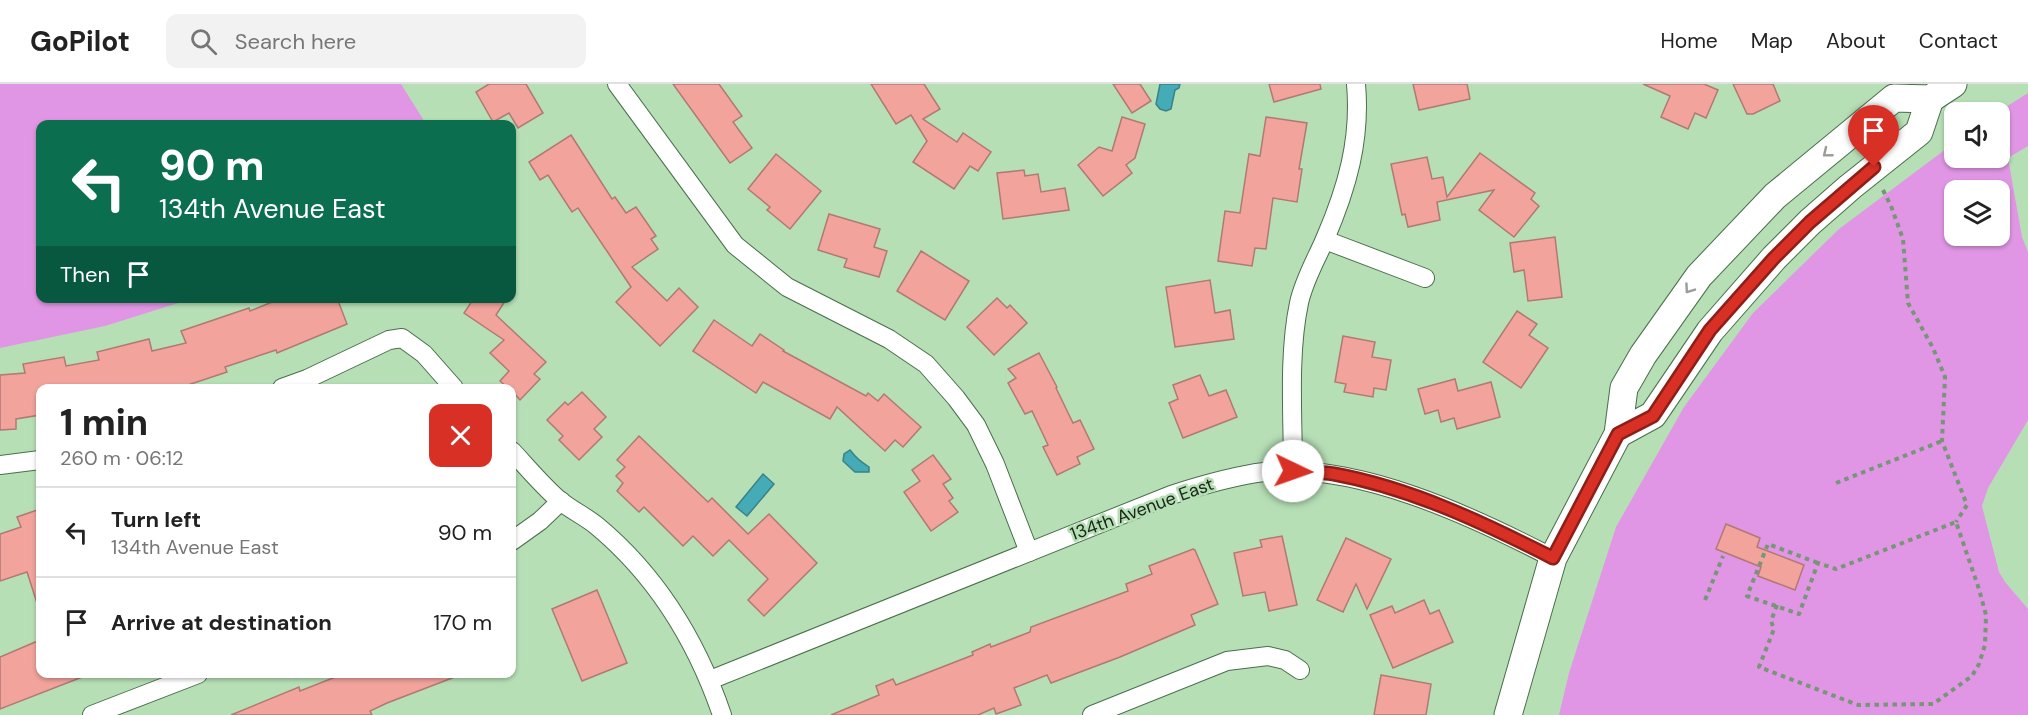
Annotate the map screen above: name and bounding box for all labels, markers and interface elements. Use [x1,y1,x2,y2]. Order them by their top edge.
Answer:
search box [166,14,586,68]
text: GoPilot [30,23,130,60]
icon: search [187,25,220,58]
text: Search here [235,27,356,56]
text: Home [1660,27,1718,55]
text: Map [1751,27,1793,55]
text: About [1826,27,1886,55]
text: Contact [1919,27,1998,55]
map controls [1944,102,2010,246]
button: sound [1944,102,2010,168]
pin [1848,105,1899,167]
icon: arrive [1857,114,1890,147]
text: 90 m [159,138,265,193]
icon: left [60,144,138,222]
one-way arrow [1823,145,1834,156]
button: layers [1944,180,2010,246]
text: 134th Avenue East [159,191,385,226]
icon: arrive [122,258,155,291]
text: Then [60,260,110,289]
one-way arrow [1685,283,1696,294]
text: 1 min [60,399,148,446]
button: close [429,404,492,467]
position arrow [1261,439,1325,503]
text: 260 m · 06:12 [60,445,184,471]
street label: 134th Avenue East [1067,472,1217,546]
text: Turn left [111,505,201,534]
icon: left [60,516,93,549]
text: 90 m [438,518,492,547]
text: 134th Avenue East [111,534,279,560]
icon: arrive [60,606,93,639]
text: Arrive at destination [111,608,332,637]
text: 170 m [433,608,492,637]

